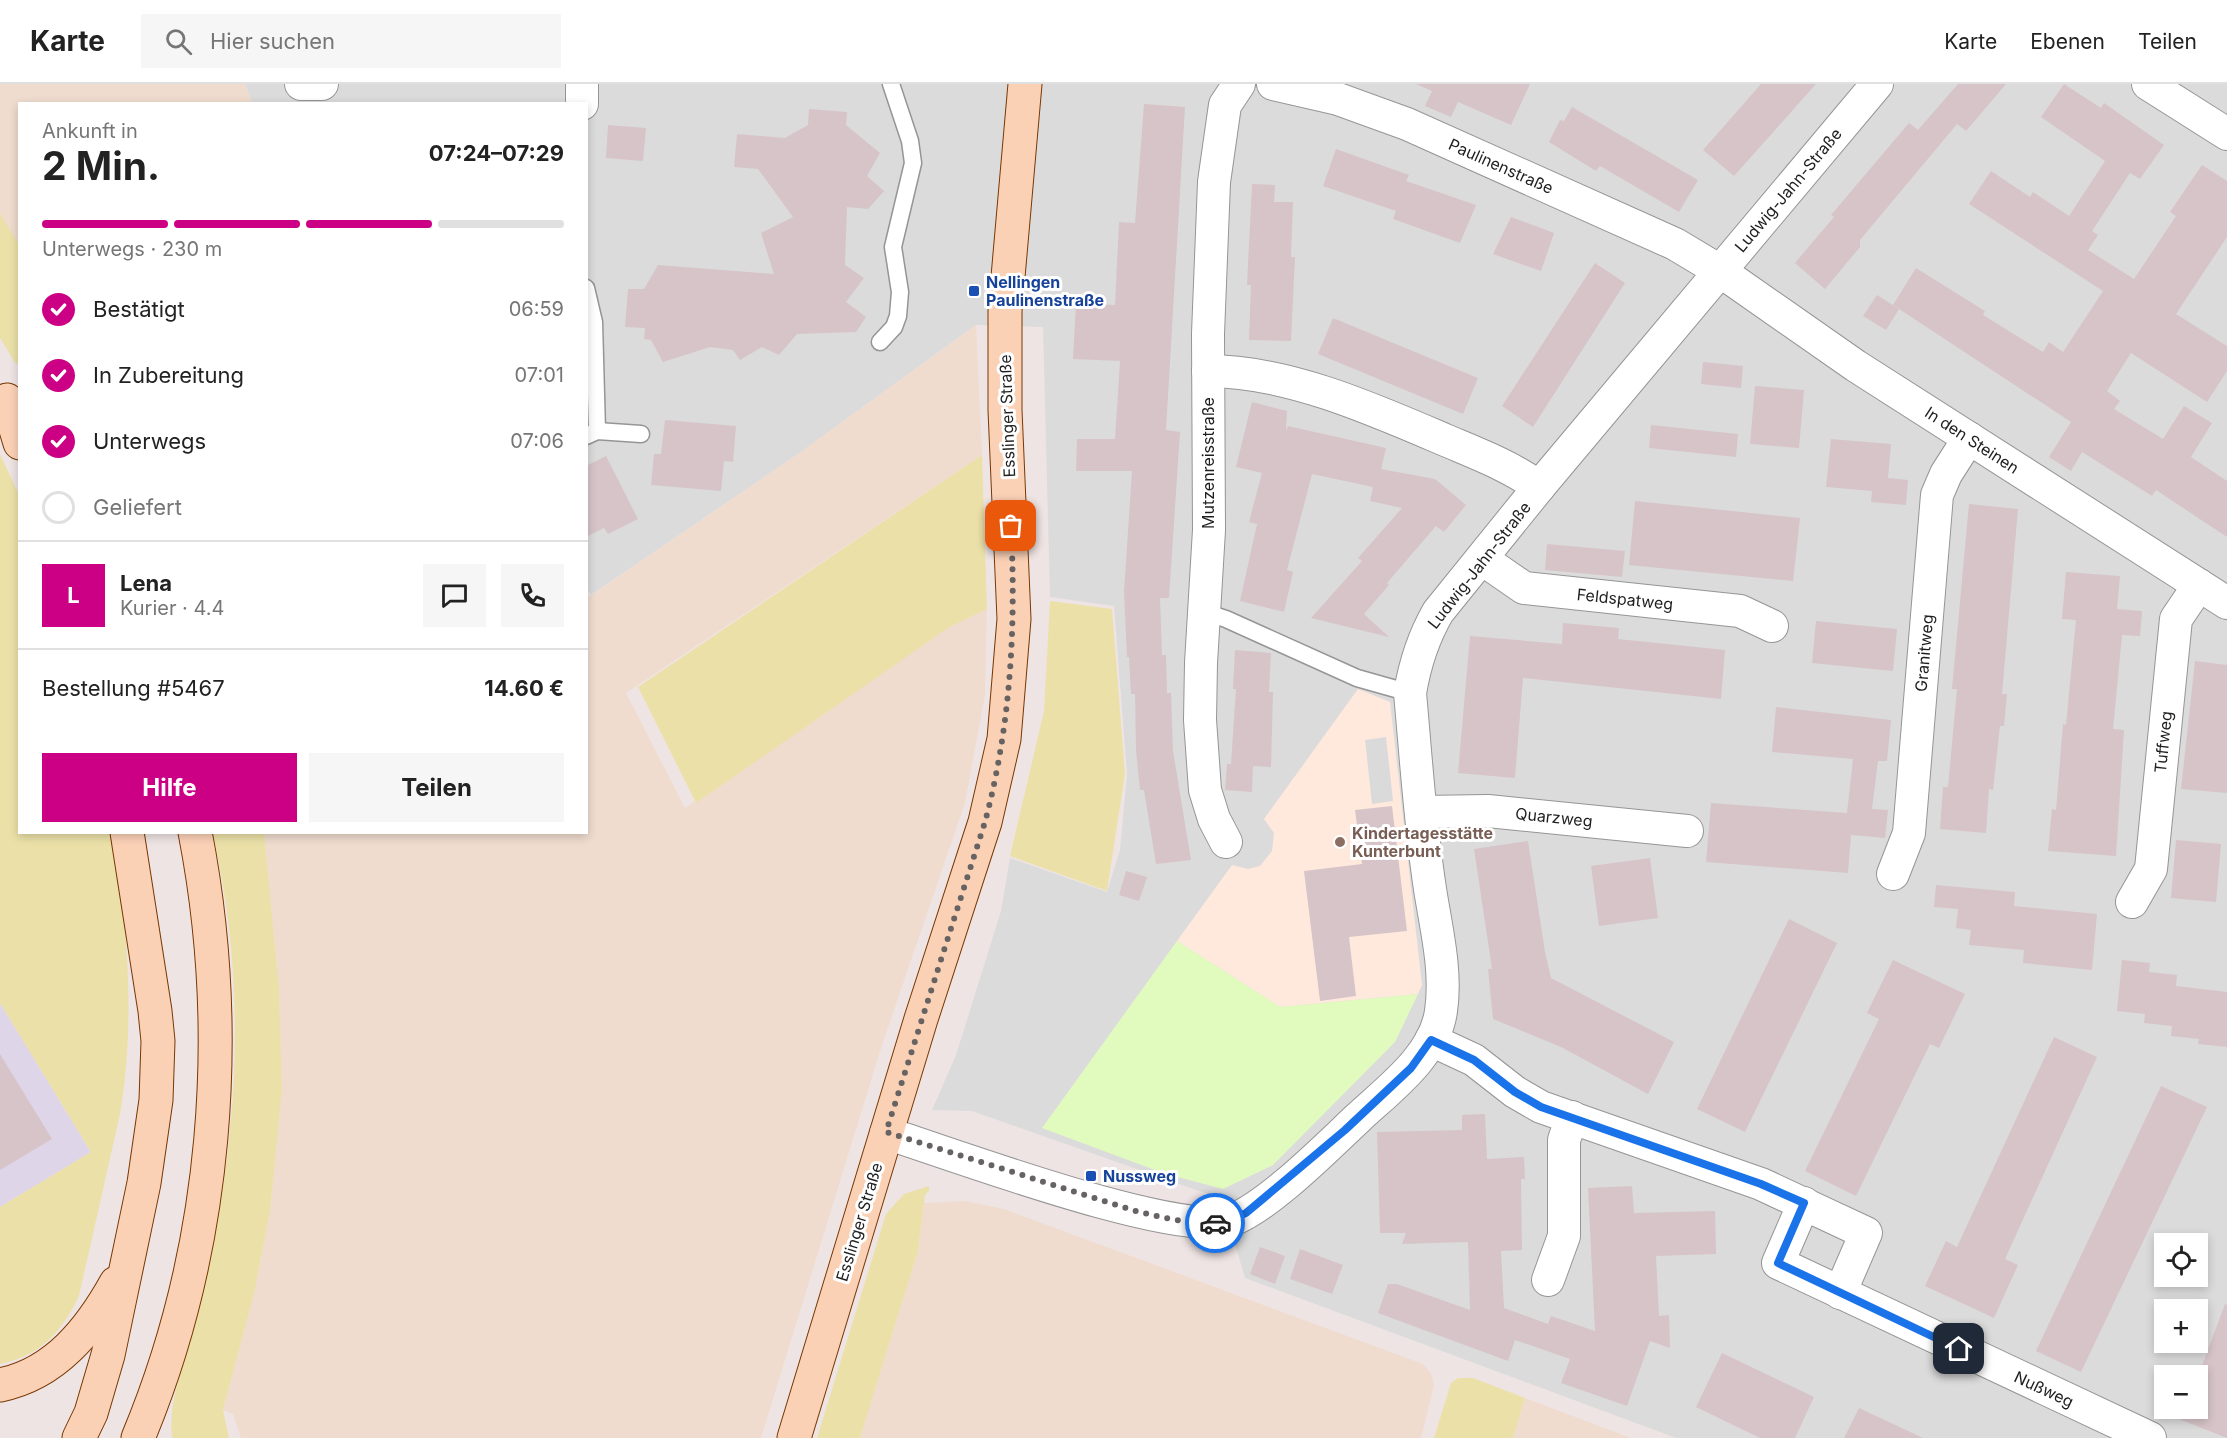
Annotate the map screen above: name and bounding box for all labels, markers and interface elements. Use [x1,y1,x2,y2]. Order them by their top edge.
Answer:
search box [141,14,561,68]
text: Karte [30,24,105,58]
icon: search [162,25,195,58]
text: Hier suchen [210,28,335,54]
text: Karte [1944,29,1997,54]
text: Ebenen [2030,29,2105,54]
text: Teilen [2138,29,2197,54]
text: Ankunft in [42,119,138,143]
street label: Ludwig-Jahn-Straße [1730,124,1846,256]
street label: Paulinenstraße [1446,134,1556,198]
text: 07:24–07:29 [429,140,564,166]
text: 2 Min. [42,142,160,189]
text: Unterwegs · 230 m [42,237,222,261]
place label: Nellingen Paulinenstraße [986,272,1104,310]
marker: Nellingen Paulinenstraße [967,284,981,298]
icon: check [42,293,75,326]
text: Bestätigt [93,296,185,322]
text: 06:59 [509,297,564,321]
street label: Esslinger Straße [995,354,1019,478]
icon: check [42,359,75,392]
text: In Zubereitung [93,362,244,388]
text: 07:01 [515,363,564,387]
street label: Mutzenreisstraße [1198,397,1218,529]
street label: In den Steinen [1921,402,2023,478]
icon: check [42,425,75,458]
text: Unterwegs [93,428,206,454]
text: 07:06 [510,429,564,453]
text: Geliefert [93,494,182,520]
street label: Ludwig-Jahn-Straße [1423,497,1535,633]
pin [985,500,1036,551]
icon: bag [994,509,1027,542]
button: chat [423,564,486,627]
button: phone [501,564,564,627]
text: Lena [120,570,172,596]
text: L [67,582,80,608]
street label: Feldspatweg [1576,584,1674,614]
text: Kurier · 4.4 [120,596,224,620]
street label: Granitweg [1911,613,1937,693]
text: Bestellung #5467 [42,675,225,701]
text: 14.60 € [484,675,564,701]
street label: Tuffweg [2150,710,2176,774]
button: Hilfe [42,753,297,822]
button: Teilen [309,753,564,822]
street label: Quarzweg [1514,803,1594,831]
place label: Kindertagesstätte Kunterbunt [1352,823,1493,861]
marker: Kindertagesstätte Kunterbunt [1333,835,1347,849]
street label: Esslinger Straße [831,1160,887,1284]
place label: Nussweg [1103,1166,1176,1186]
marker: Nussweg [1084,1169,1098,1183]
courier [1185,1193,1245,1253]
icon: car [1199,1207,1232,1240]
map controls [2154,1233,2208,1419]
button: locate [2154,1233,2208,1287]
button: + [2154,1299,2208,1353]
pin [1933,1323,1984,1374]
icon: home [1942,1332,1975,1365]
button: − [2154,1365,2208,1419]
street label: Nußweg [2011,1367,2077,1411]

